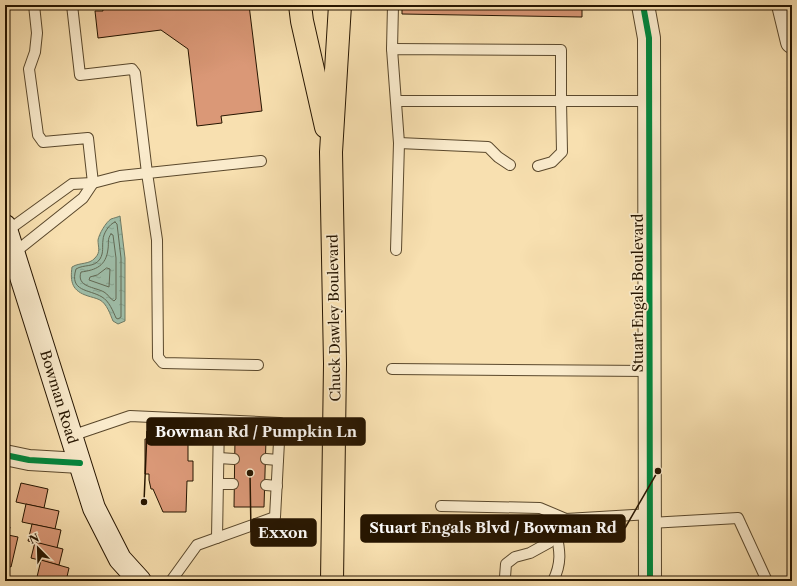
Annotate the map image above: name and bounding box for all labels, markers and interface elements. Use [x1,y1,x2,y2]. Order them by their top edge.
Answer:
street label: Stuart Engals Boulevard [629,213,647,372]
street label: Chuck Dawley Boulevard [324,234,344,402]
street label: Bowman Road [36,348,82,446]
callout: Bowman Rd / Pumpkin Ln [147,418,365,445]
text: Bowman Rd / Pumpkin Ln [155,422,358,441]
callout: Stuart Engals Blvd / Bowman Rd [361,515,625,542]
text: Stuart Engals Blvd / Bowman Rd [369,518,617,537]
callout: Exxon [251,519,316,546]
text: Exxon [258,523,309,542]
north arrow [18,528,58,568]
text: N [27,530,42,547]

